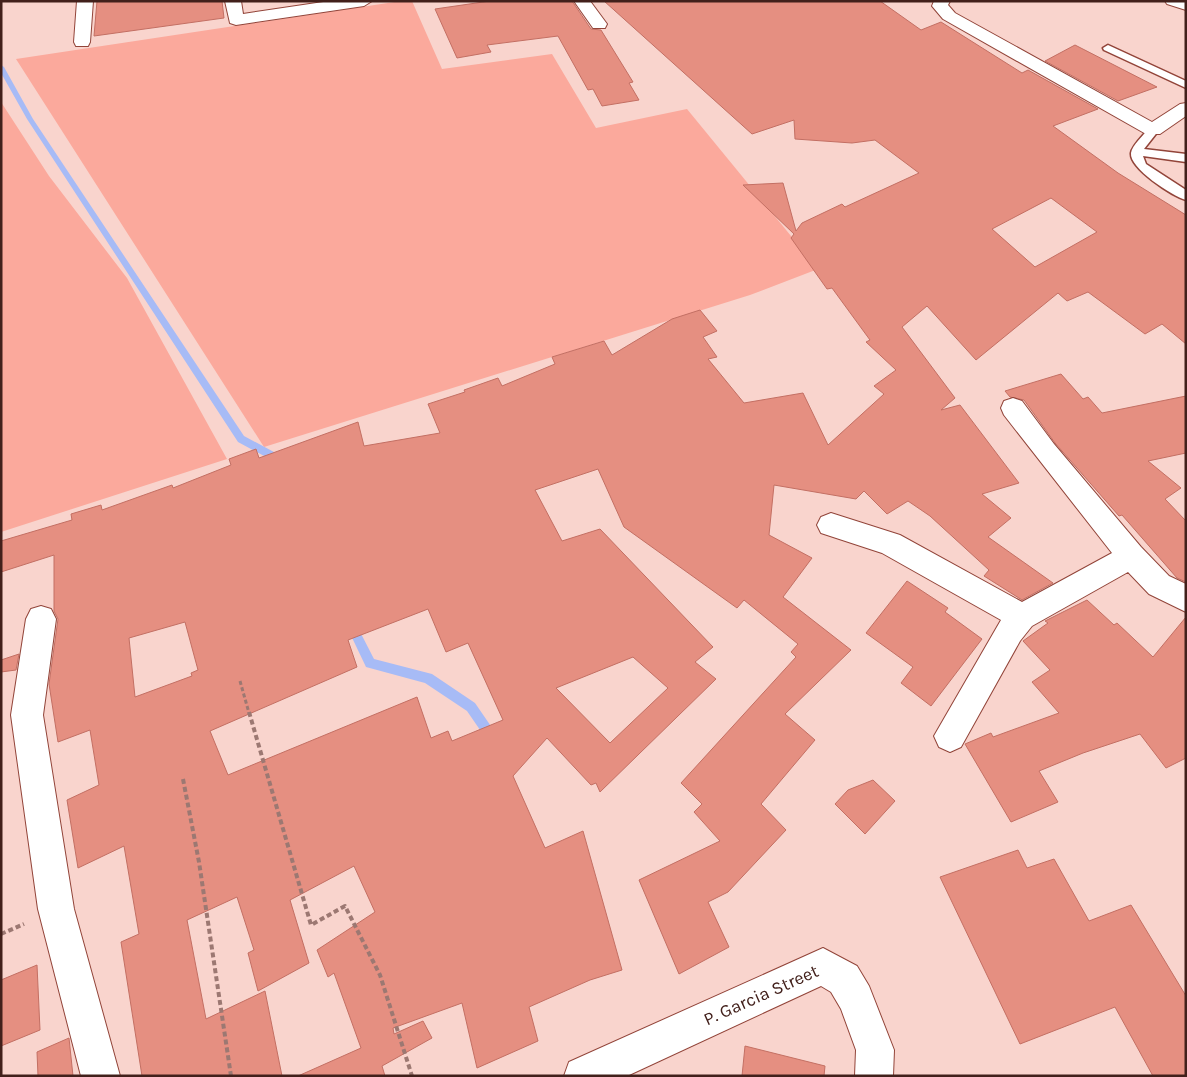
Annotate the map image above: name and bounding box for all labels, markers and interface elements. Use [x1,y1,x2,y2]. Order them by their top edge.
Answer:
street label: P. Garcia Street [700,960,822,1030]

